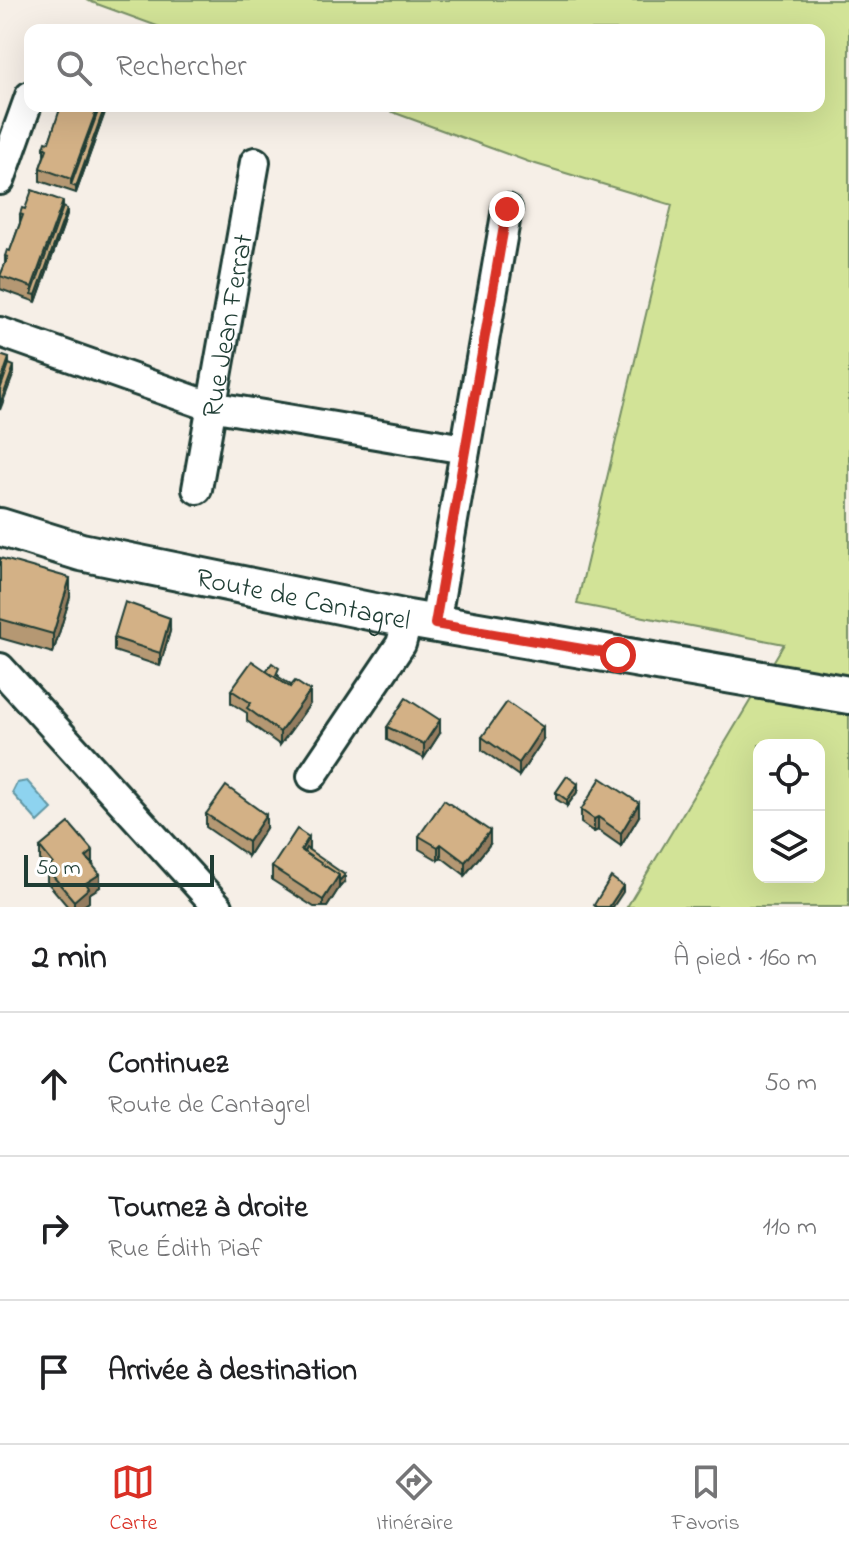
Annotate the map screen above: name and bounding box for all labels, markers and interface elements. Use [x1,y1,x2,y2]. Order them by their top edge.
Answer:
search box [24,24,825,112]
icon: search [52,46,96,90]
text: Rechercher [116,46,247,90]
route end [489,191,525,227]
street label: Rue Jean Ferrat [193,231,266,421]
street label: Route de Cantagrel [192,559,414,643]
route start [600,637,636,673]
map controls [753,739,825,883]
button: locate [753,739,825,811]
button: layers [753,811,825,883]
scale bar [24,851,214,887]
text: 50 m [36,853,81,885]
text: 2 min [32,934,107,984]
text: À pied · 160 m [673,940,817,978]
text: Continuez [108,1043,228,1087]
icon: ahead [32,1062,76,1106]
text: 50 m [764,1065,817,1103]
text: Route de Cantagrel [108,1087,310,1125]
text: Tournez à droite [108,1187,308,1231]
icon: right [32,1206,76,1250]
text: 110 m [763,1209,817,1247]
text: Rue Édith Piaf [108,1231,262,1269]
icon: arrive [32,1350,76,1394]
text: Arrivée à destination [108,1350,357,1394]
tab: Carte [109,1460,157,1540]
tab: Itinéraire [376,1460,453,1540]
tab: Favoris [672,1460,740,1540]

